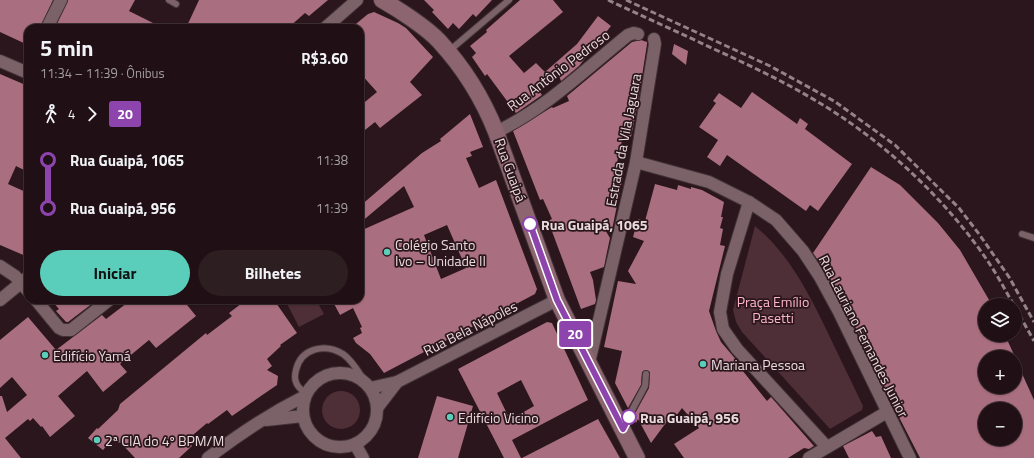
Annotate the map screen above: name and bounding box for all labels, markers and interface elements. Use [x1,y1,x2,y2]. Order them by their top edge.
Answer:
street label: Rua Antônio Pedroso [502,24,614,116]
text: 5 min [40,31,93,65]
text: R$3.60 [301,47,348,70]
text: 11:34 – 11:39 · Ônibus [40,63,165,83]
street label: Estrada da Vila Jaguara [600,72,646,208]
icon: walk [40,103,62,125]
icon: forward [81,103,103,125]
text: 20 [117,103,133,124]
text: 4 [68,104,75,124]
street label: Rua Guaipá [490,135,532,205]
text: Rua Guaipá, 1065 [70,149,184,172]
text: 11:38 [316,150,348,170]
text: Rua Guaipá, 956 [70,197,176,220]
text: 11:39 [316,198,348,218]
place label: Rua Guaipá, 1065 [541,214,648,235]
marker: Rua Guaipá, 1065 [522,216,538,232]
place label: Colégio Santo Ivo – Unidade II [395,234,486,271]
marker: Colégio Santo Ivo – Unidade II [382,247,392,257]
button: Iniciar [40,250,190,296]
button: Bilhetes [198,250,348,296]
street label: Rua Lauriano Fernandes Junior [814,251,914,421]
park label: Praça Emílio Pasetti [737,291,809,328]
street label: Rua Bela Nápoles [419,295,521,361]
map controls [978,298,1022,446]
button: layers [978,298,1022,342]
line badge: 20 [557,321,593,347]
text: 20 [567,323,583,344]
place label: Edifício Yamá [53,345,131,366]
marker: Edifício Yamá [40,350,50,360]
button: + [978,350,1022,394]
place label: Mariana Pessoa [711,354,805,375]
marker: Mariana Pessoa [698,359,708,369]
button: − [978,402,1022,446]
place label: Edifício Vicino [458,407,539,428]
place label: Rua Guaipá, 956 [640,407,739,428]
marker: Rua Guaipá, 956 [621,409,637,425]
marker: Edifício Vicino [445,412,455,422]
place label: 2ª CIA do 4º BPM/M [105,430,224,451]
marker: 2ª CIA do 4º BPM/M [92,435,102,445]

